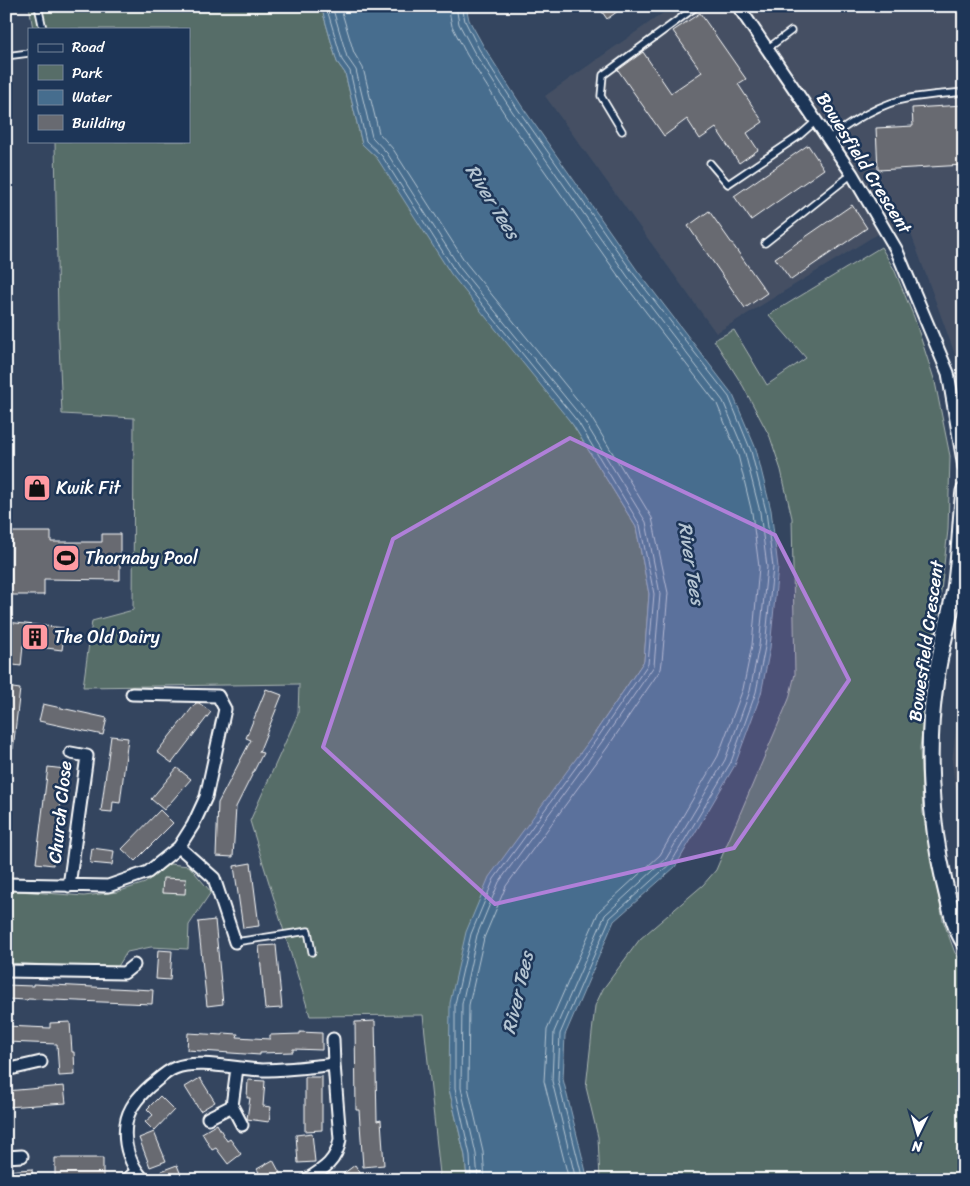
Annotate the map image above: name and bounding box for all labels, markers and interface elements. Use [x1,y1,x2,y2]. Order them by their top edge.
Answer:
legend [28,28,190,142]
text: Road [72,34,105,60]
text: Park [72,60,103,86]
text: Water [72,84,112,110]
street label: Bowesfield Crescent [807,86,921,241]
text: Building [72,110,126,136]
water label: River Tees [457,157,530,247]
place label: Kwik Fit [56,472,121,504]
shop icon: Kwik Fit [22,473,52,503]
water label: River Tees [669,519,715,609]
place label: Thornaby Pool [85,542,199,574]
sports icon: Thornaby Pool [51,543,81,573]
street label: Bowesfield Crescent [899,558,953,724]
place label: The Old Dairy [54,621,160,653]
building icon: The Old Dairy [20,622,50,652]
street label: Church Close [39,759,81,865]
water label: River Tees [492,947,543,1037]
north arrow [892,1108,942,1158]
text: N [911,1134,924,1159]

